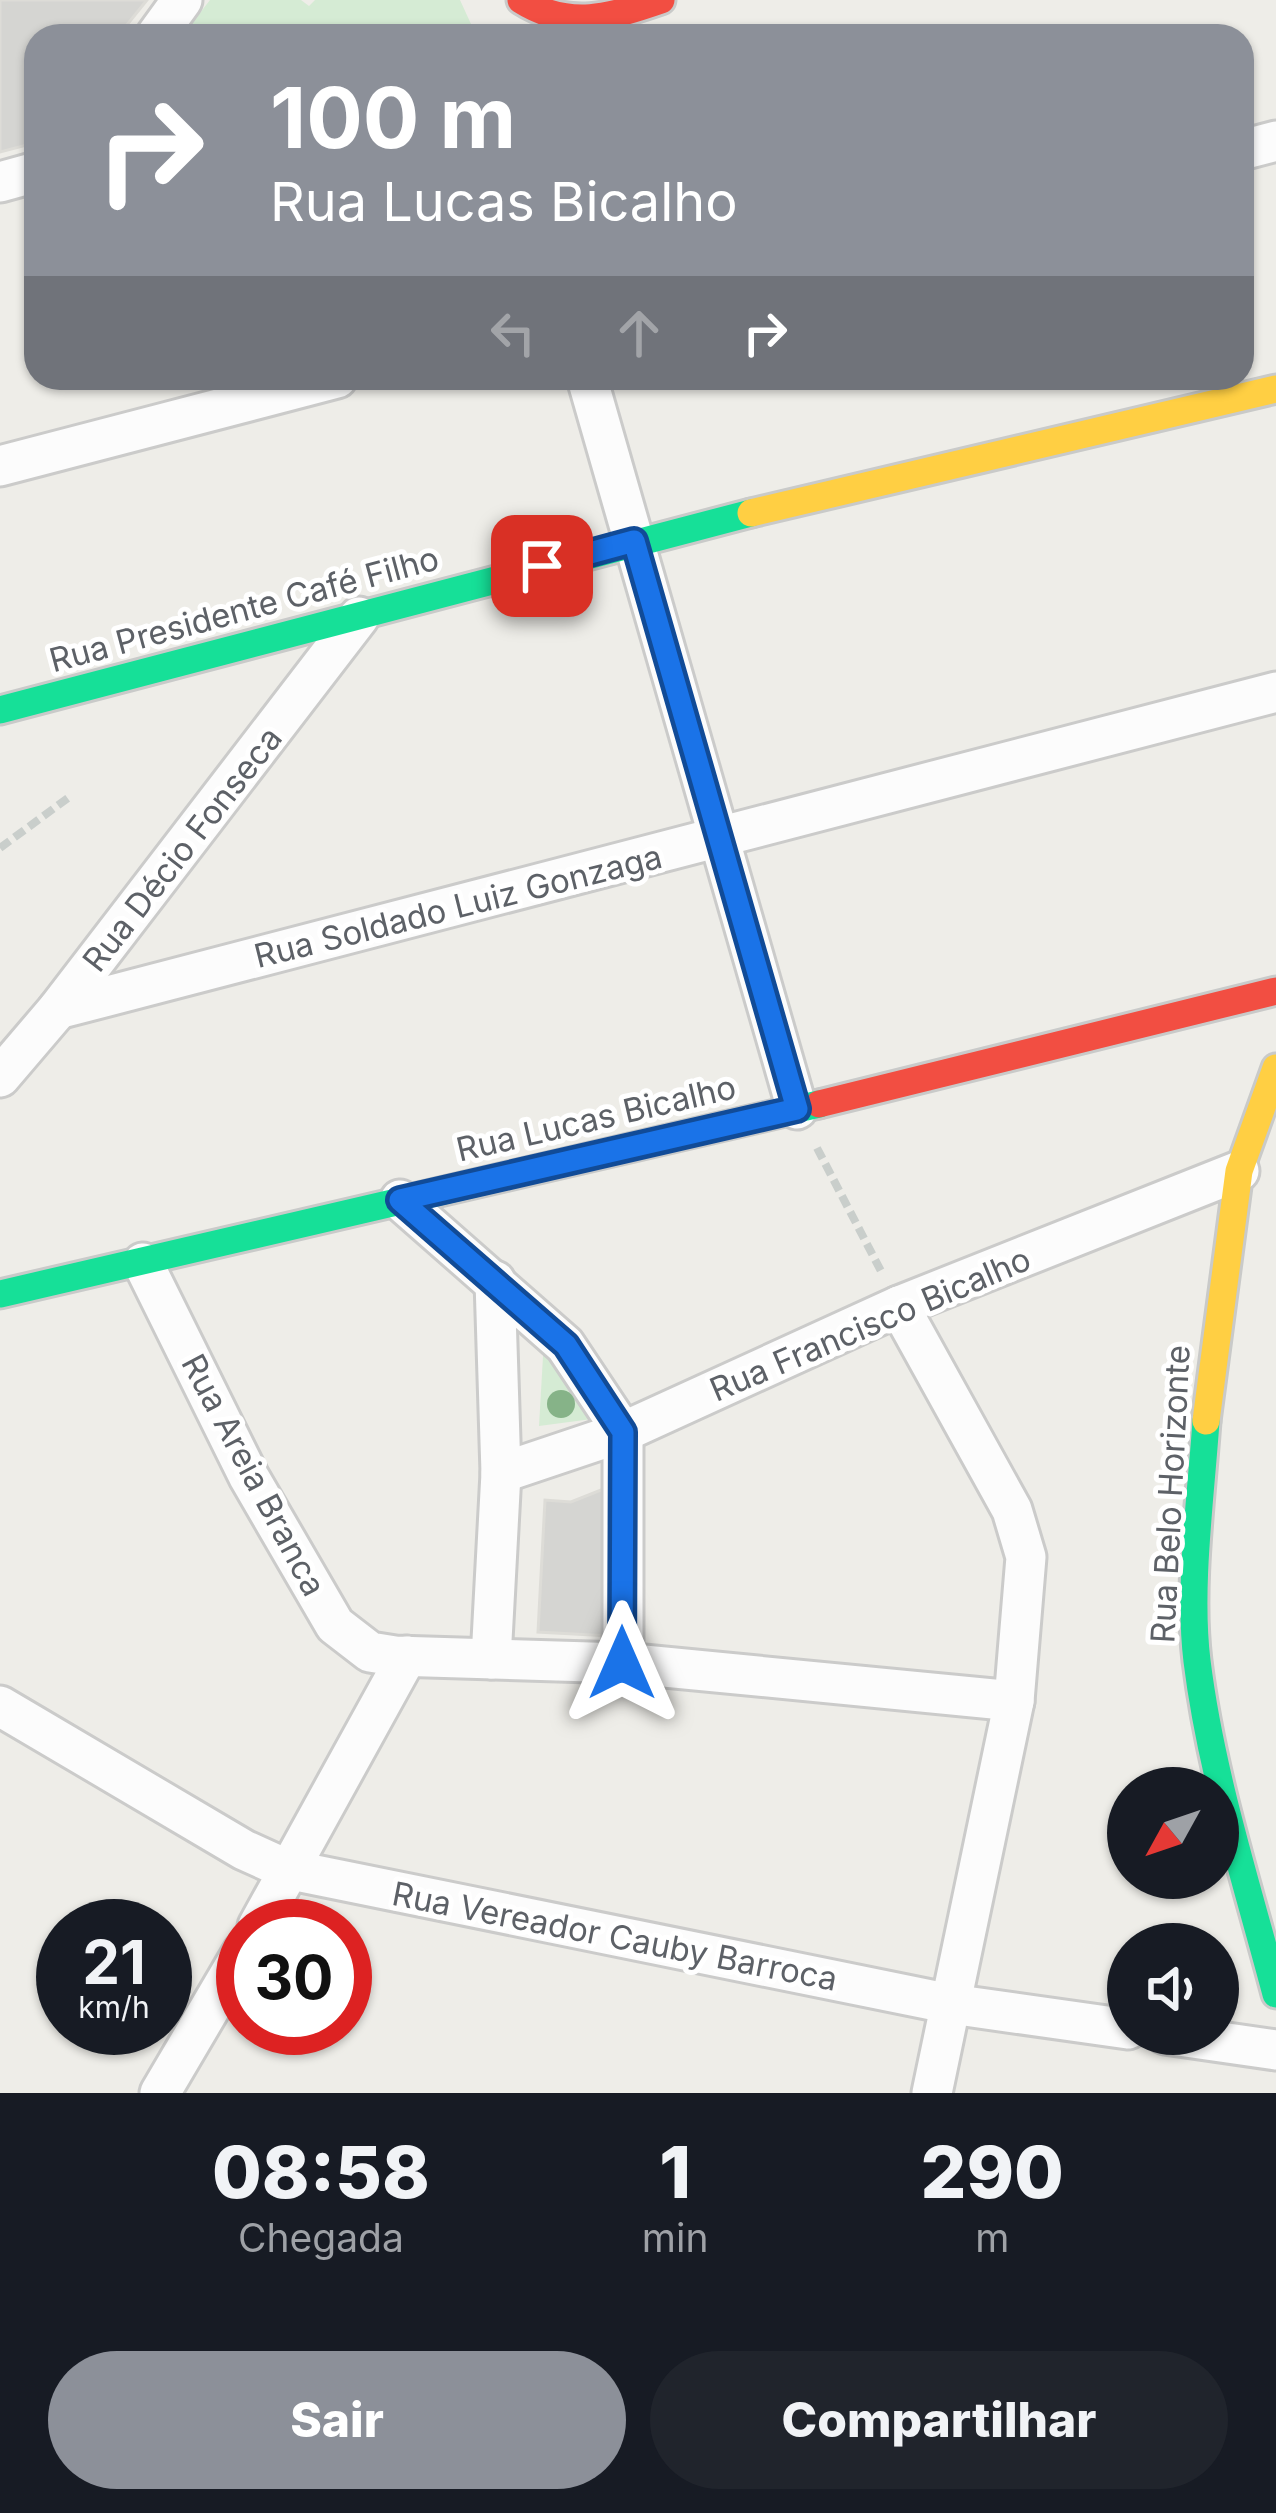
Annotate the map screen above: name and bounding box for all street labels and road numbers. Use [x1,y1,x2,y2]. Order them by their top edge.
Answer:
street label: Rua Presidente Café Filho [45,538,443,680]
street label: Rua Décio Fonseca [74,719,290,979]
street label: Rua Soldado Luiz Gonzaga [250,836,666,976]
street label: Rua Lucas Bicalho [452,1066,740,1170]
street label: Rua Francisco Bicalho [704,1238,1036,1410]
street label: Rua Belo Horizonte [1142,1344,1198,1644]
street label: Rua Areia Branca [173,1347,335,1603]
street label: Rua Vereador Cauby Barroca [389,1873,841,1999]

